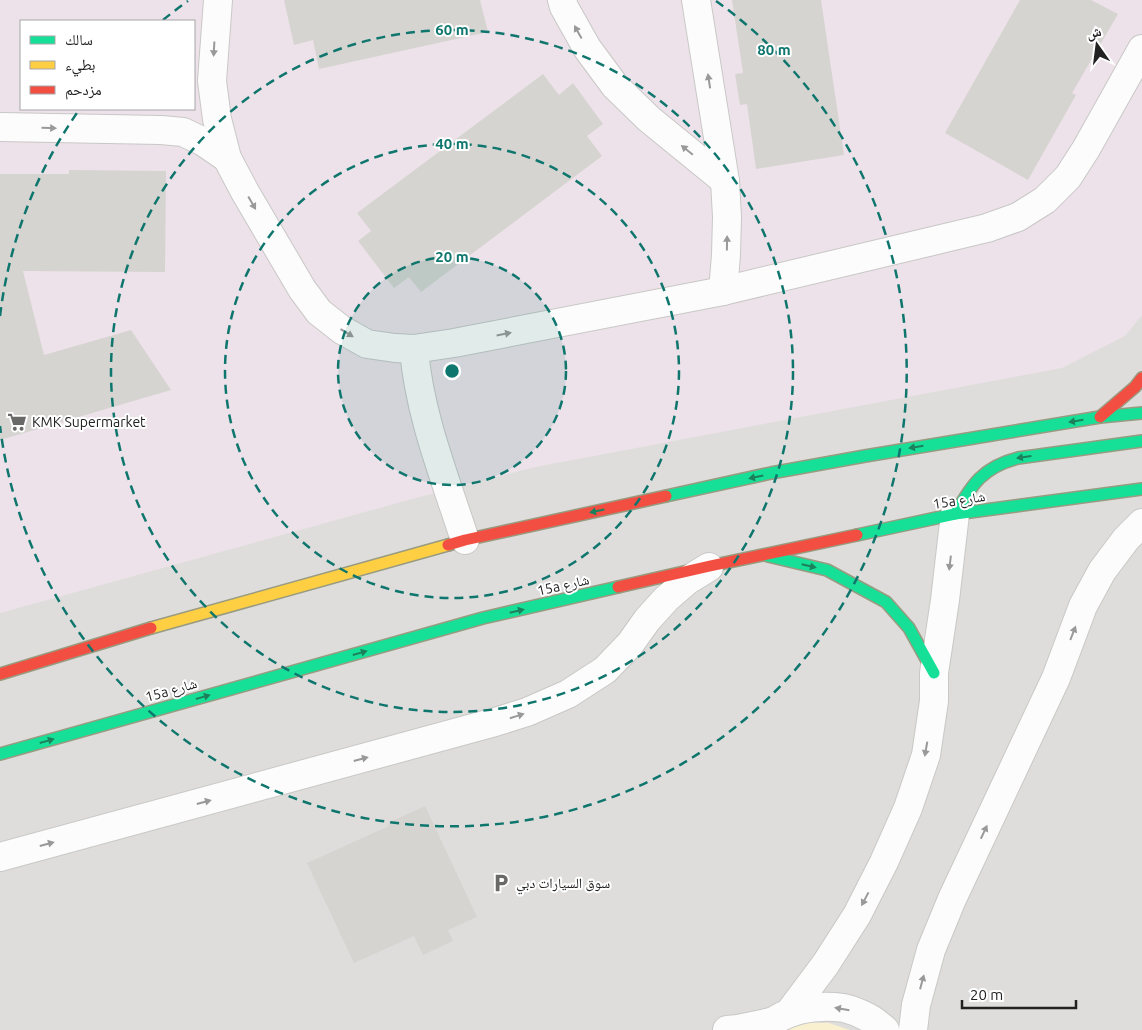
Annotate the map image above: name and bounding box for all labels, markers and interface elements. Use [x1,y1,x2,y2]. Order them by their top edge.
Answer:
legend [20,20,195,110]
north arrow [1072,20,1122,70]
text: 60 m [435,21,469,38]
text: ش [1085,23,1103,43]
one-way arrow [574,24,582,39]
text: سالك [65,31,93,48]
one-way arrow [210,41,218,57]
text: 80 m [757,41,791,58]
text: بطيء [65,56,95,77]
one-way arrow [705,73,713,89]
text: مزدحم [65,81,102,100]
one-way arrow [41,124,57,132]
text: 40 m [435,135,469,152]
one-way arrow [682,144,694,156]
one-way arrow [247,197,256,210]
one-way arrow [723,234,731,250]
text: 20 m [435,248,469,265]
one-way arrow [340,328,353,337]
one-way arrow [497,329,513,337]
centre of rings [443,362,461,380]
supermarket icon: KMK Supermarket [6,411,28,433]
place label: KMK Supermarket [32,414,146,430]
one-way arrow [1068,417,1084,425]
one-way arrow [908,444,924,452]
one-way arrow [1016,453,1032,461]
one-way arrow [748,473,764,481]
street label: 15a شارع [932,488,987,514]
one-way arrow [590,507,605,515]
one-way arrow [946,555,954,571]
one-way arrow [802,562,817,570]
street label: 15a شارع [535,571,591,601]
one-way arrow [509,607,524,615]
one-way arrow [1070,625,1077,640]
one-way arrow [352,649,367,657]
street label: 15a شارع [143,675,199,707]
one-way arrow [196,692,211,700]
one-way arrow [510,711,525,719]
one-way arrow [39,736,54,744]
one-way arrow [922,742,930,758]
one-way arrow [353,755,368,763]
one-way arrow [196,797,211,805]
one-way arrow [980,825,988,839]
one-way arrow [40,840,55,848]
parking icon: سوق السيارات دبي [490,872,512,894]
place label: سوق السيارات دبي [516,875,610,895]
one-way arrow [861,892,869,907]
one-way arrow [919,975,927,990]
scale bar [962,978,1076,1010]
text: 20 m [970,986,1003,1003]
one-way arrow [833,1005,849,1013]

